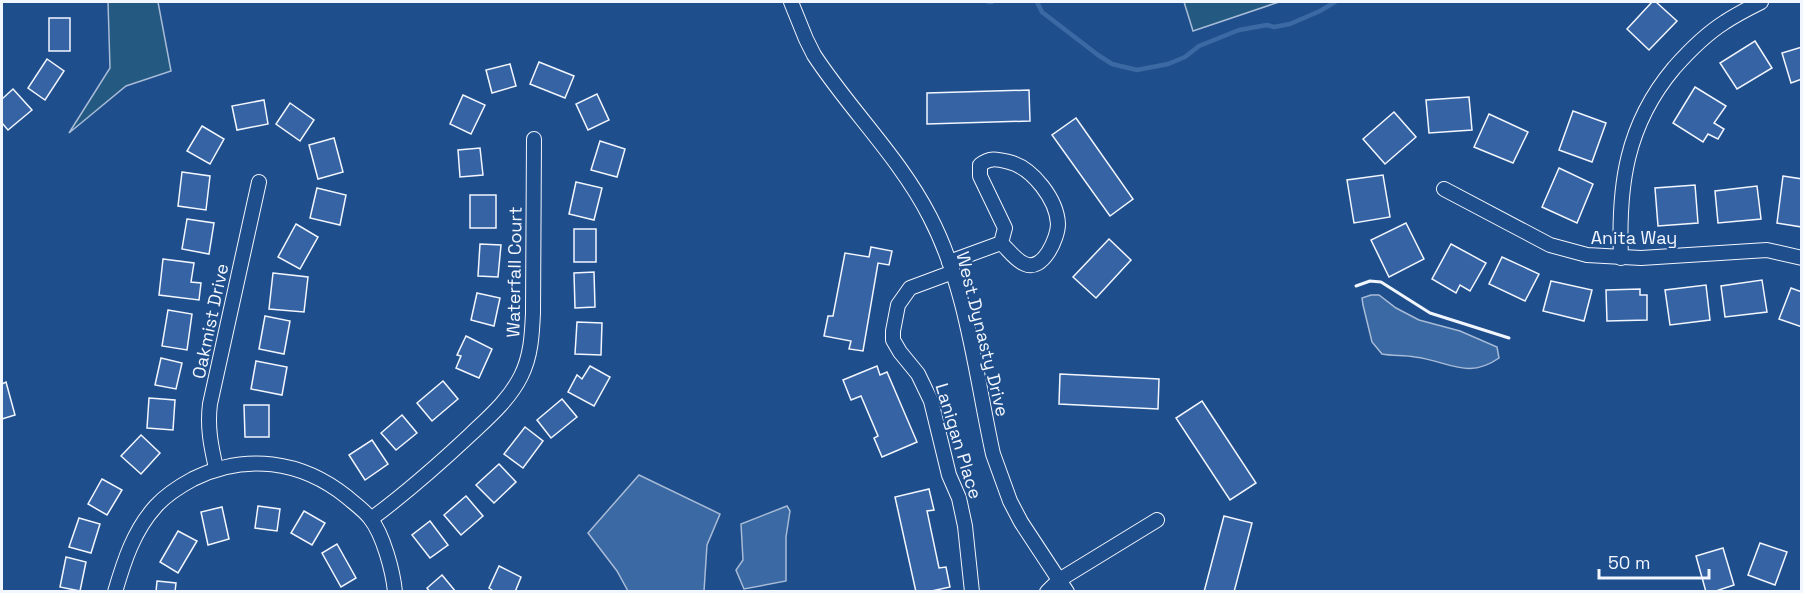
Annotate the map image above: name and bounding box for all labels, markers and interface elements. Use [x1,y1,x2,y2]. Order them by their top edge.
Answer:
street label: Waterfall Court [501,206,527,338]
street label: Anita Way [1591,226,1677,249]
street label: West Dynasty Drive [951,249,1015,419]
street label: Oakmist Drive [187,261,233,381]
street label: Lanigan Place [930,380,988,502]
scale bar [1599,542,1708,580]
text: 50 m [1608,551,1650,574]

